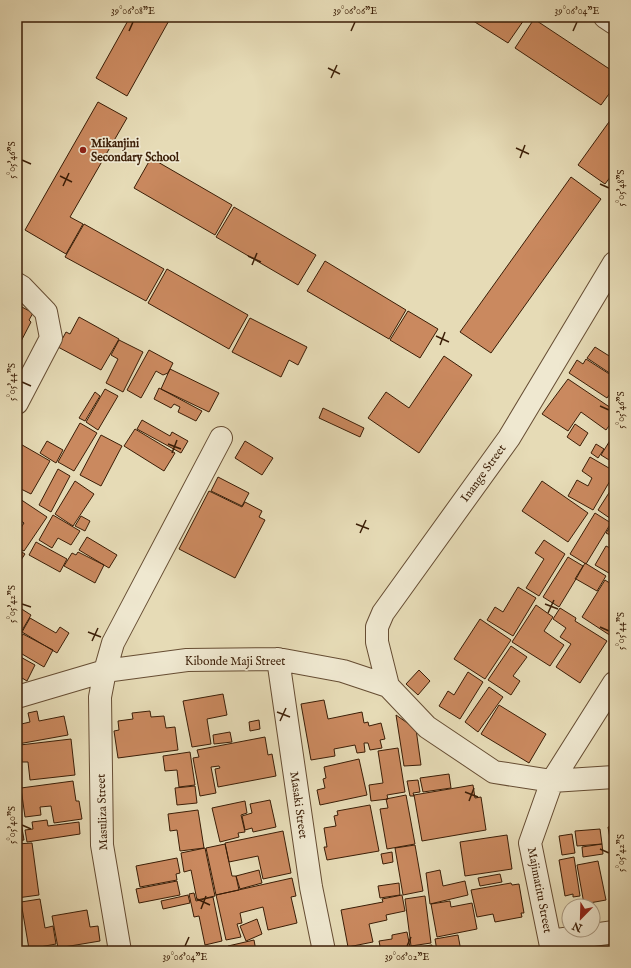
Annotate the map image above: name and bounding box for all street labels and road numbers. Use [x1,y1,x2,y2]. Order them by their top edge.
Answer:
street label: Inange Street [457,442,509,505]
street label: Kibonde Maji Street [185,654,285,669]
street label: Masaki Street [286,770,311,840]
street label: Masuliza Street [94,773,111,851]
street label: Majimatitu Street [524,846,555,934]

